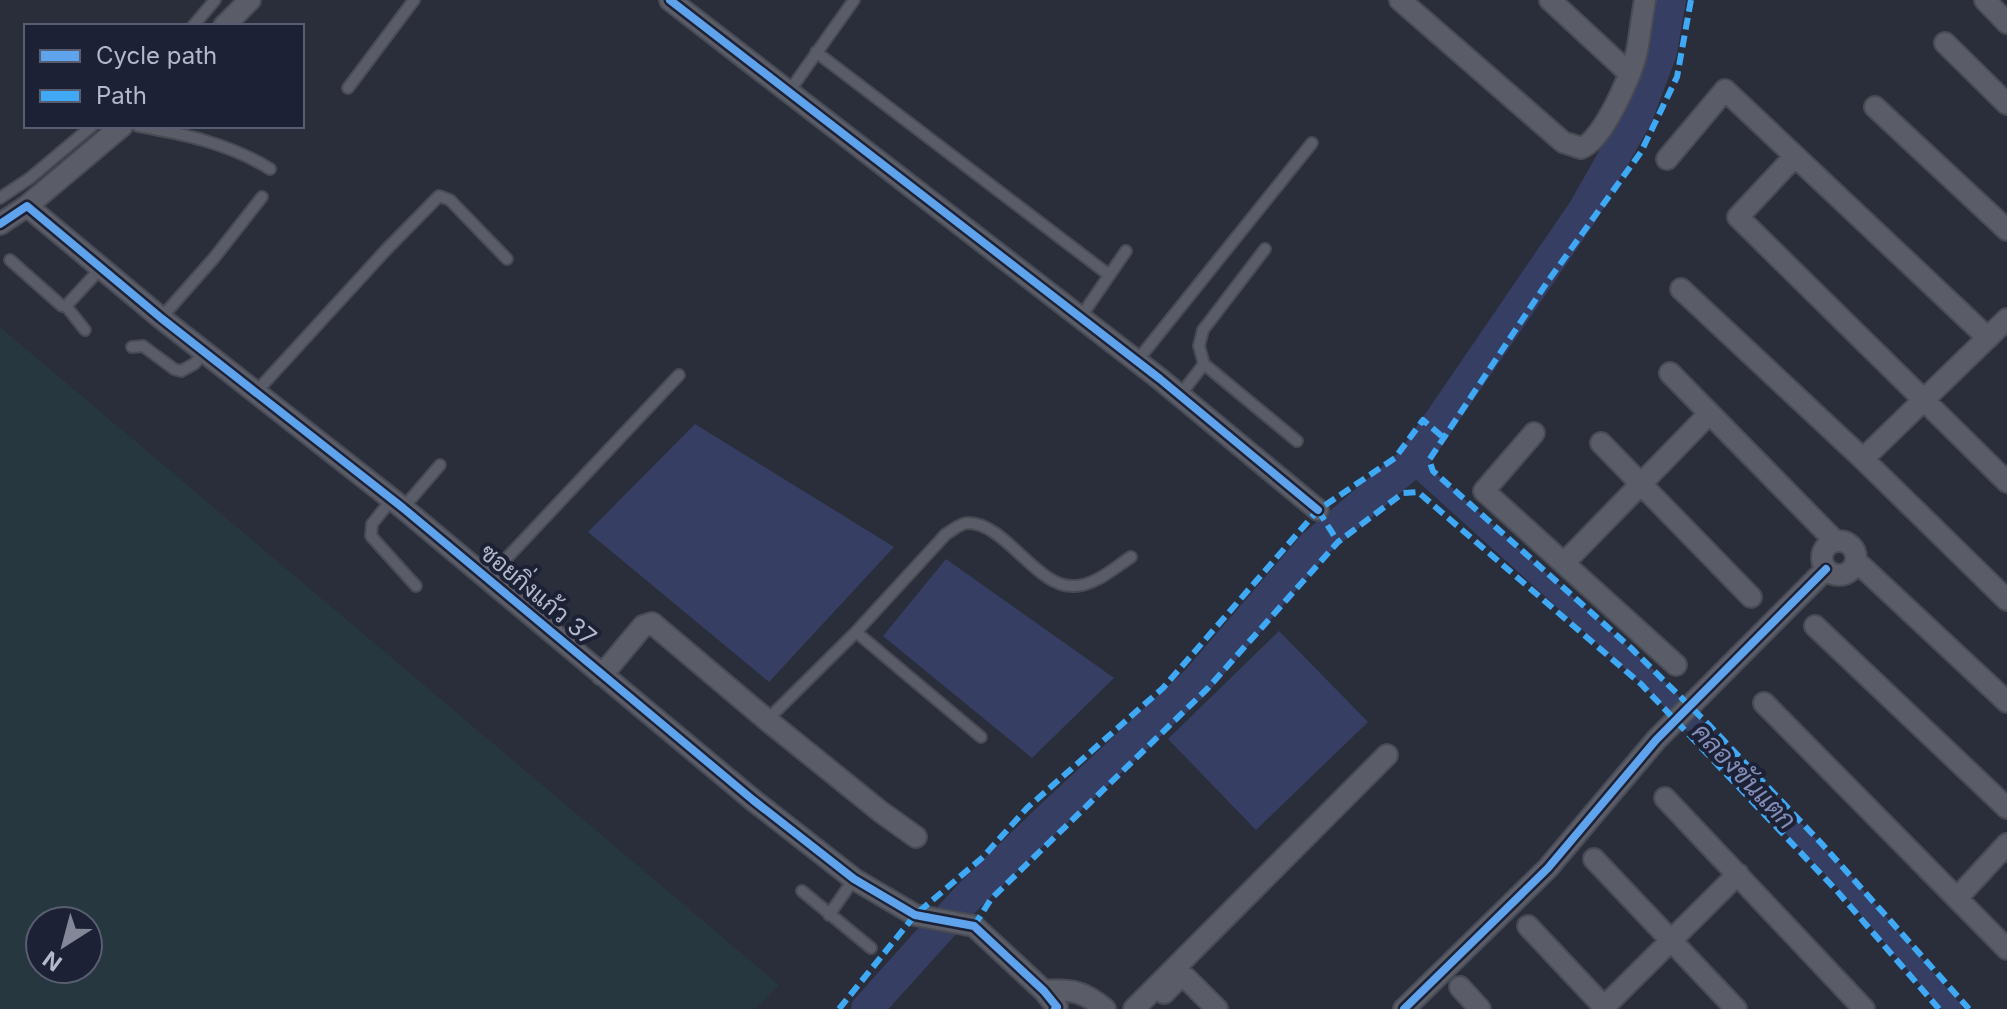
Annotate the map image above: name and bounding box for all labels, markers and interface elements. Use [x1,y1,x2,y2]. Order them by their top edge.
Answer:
legend [24,24,304,128]
text: Cycle path [96,41,217,70]
text: Path [96,81,147,110]
street label: ซอยกิ่งแก้ว 37 [474,534,605,652]
water label: คลองขันแตก [1686,716,1803,835]
north arrow [24,905,104,985]
text: N [38,946,67,977]

